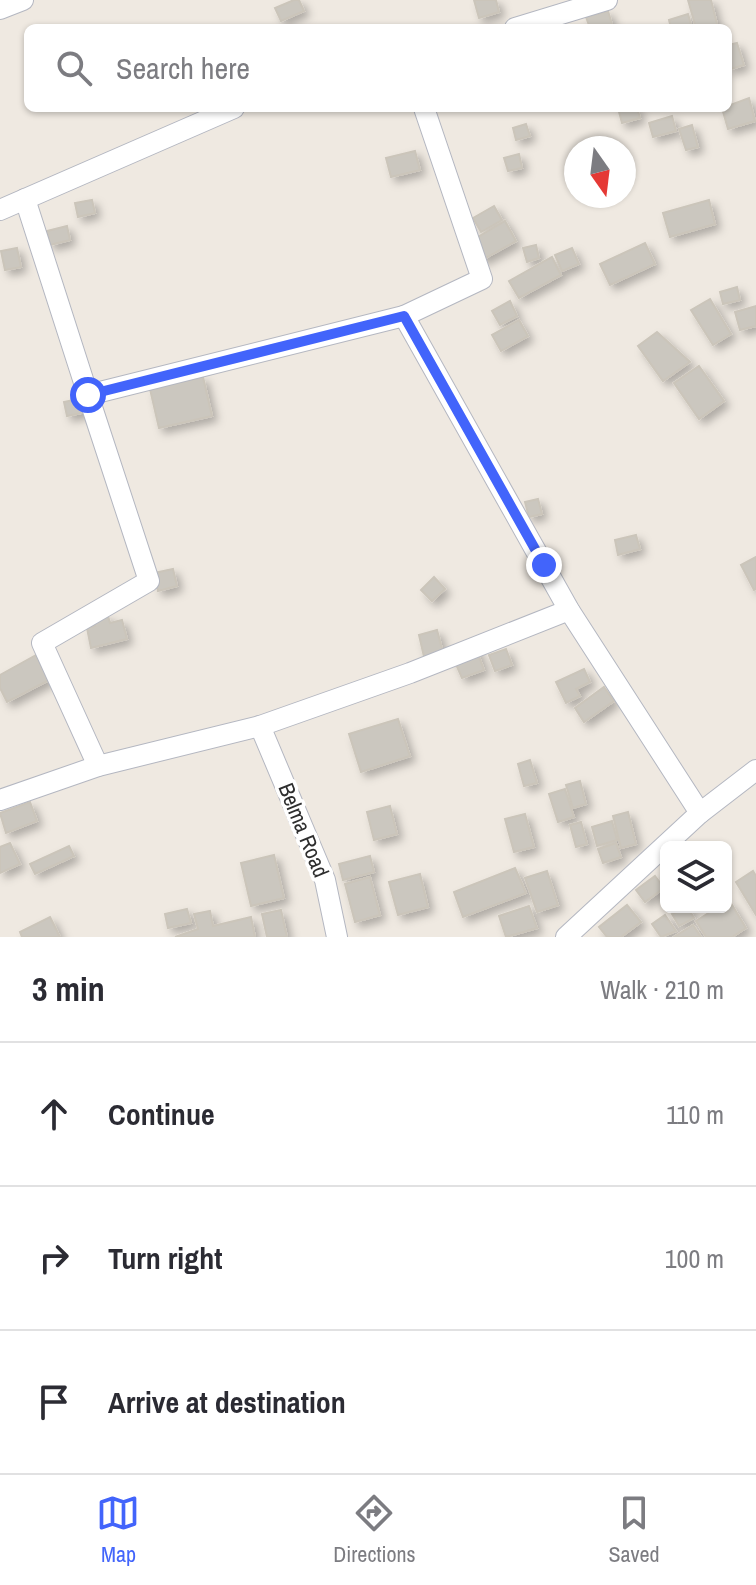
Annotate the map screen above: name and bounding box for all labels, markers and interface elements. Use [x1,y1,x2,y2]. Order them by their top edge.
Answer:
search box [24,24,732,112]
icon: search [52,46,96,90]
text: Search here [116,48,250,88]
north arrow [564,136,636,208]
route start [70,377,106,413]
route end [526,547,562,583]
street label: Belma Road [271,778,337,882]
map controls [660,841,732,913]
button: layers [660,841,732,913]
text: 3 min [32,966,105,1012]
text: Walk · 210 m [600,972,724,1007]
icon: ahead [32,1092,76,1136]
text: Continue [108,1094,215,1134]
text: 110 m [666,1097,724,1132]
icon: right [32,1236,76,1280]
text: Turn right [108,1238,222,1278]
text: 100 m [665,1241,724,1276]
icon: arrive [32,1380,76,1424]
text: Arrive at destination [108,1382,346,1422]
tab: Map [96,1491,140,1569]
tab: Directions [333,1491,416,1569]
tab: Saved [608,1491,660,1569]

